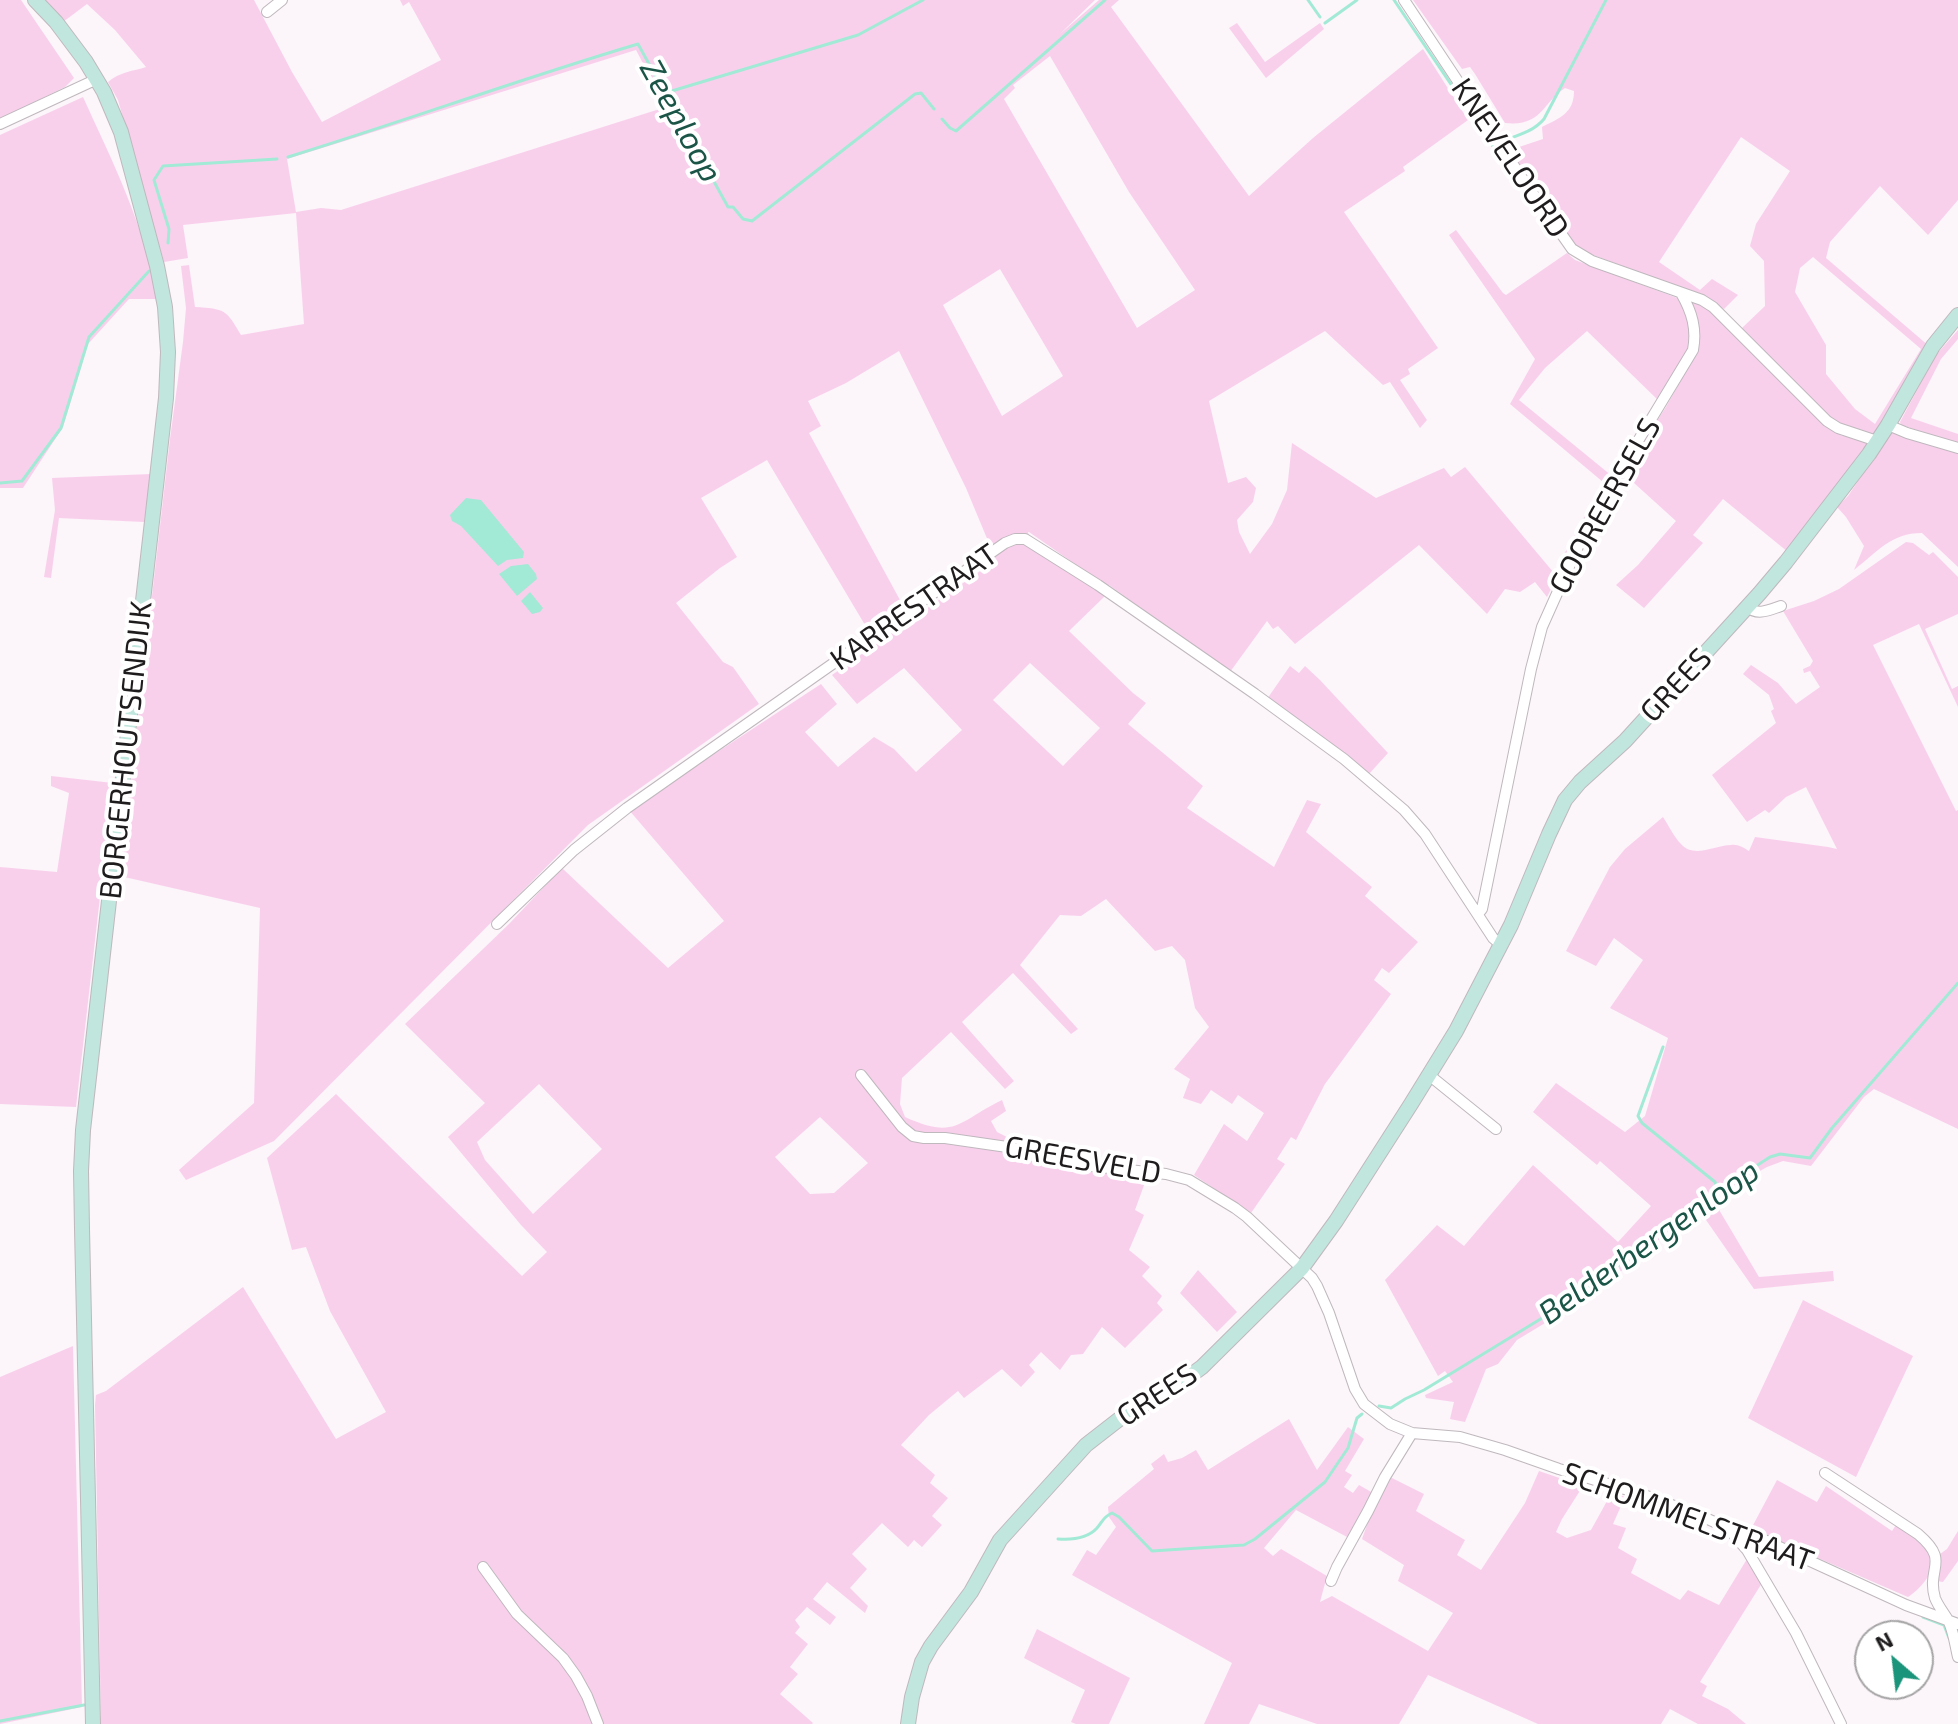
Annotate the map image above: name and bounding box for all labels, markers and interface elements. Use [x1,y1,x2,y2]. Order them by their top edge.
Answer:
water label: Zeeploop [632,53,730,189]
street label: KNEVELOORD [1444,72,1576,244]
street label: GOOREERSELS [1542,412,1668,600]
street label: KARRESTRAAT [823,536,1005,678]
street label: BORGERHOUTSENDIJK [92,599,160,901]
street label: GREES [1633,641,1719,729]
street label: GREESVELD [1002,1129,1164,1191]
water label: Belderbergenloop [1531,1152,1767,1332]
street label: GREES [1110,1356,1204,1434]
street label: SCHOMMELSTRAAT [1558,1455,1818,1579]
north arrow [1854,1620,1934,1700]
text: N [1871,1625,1897,1656]

